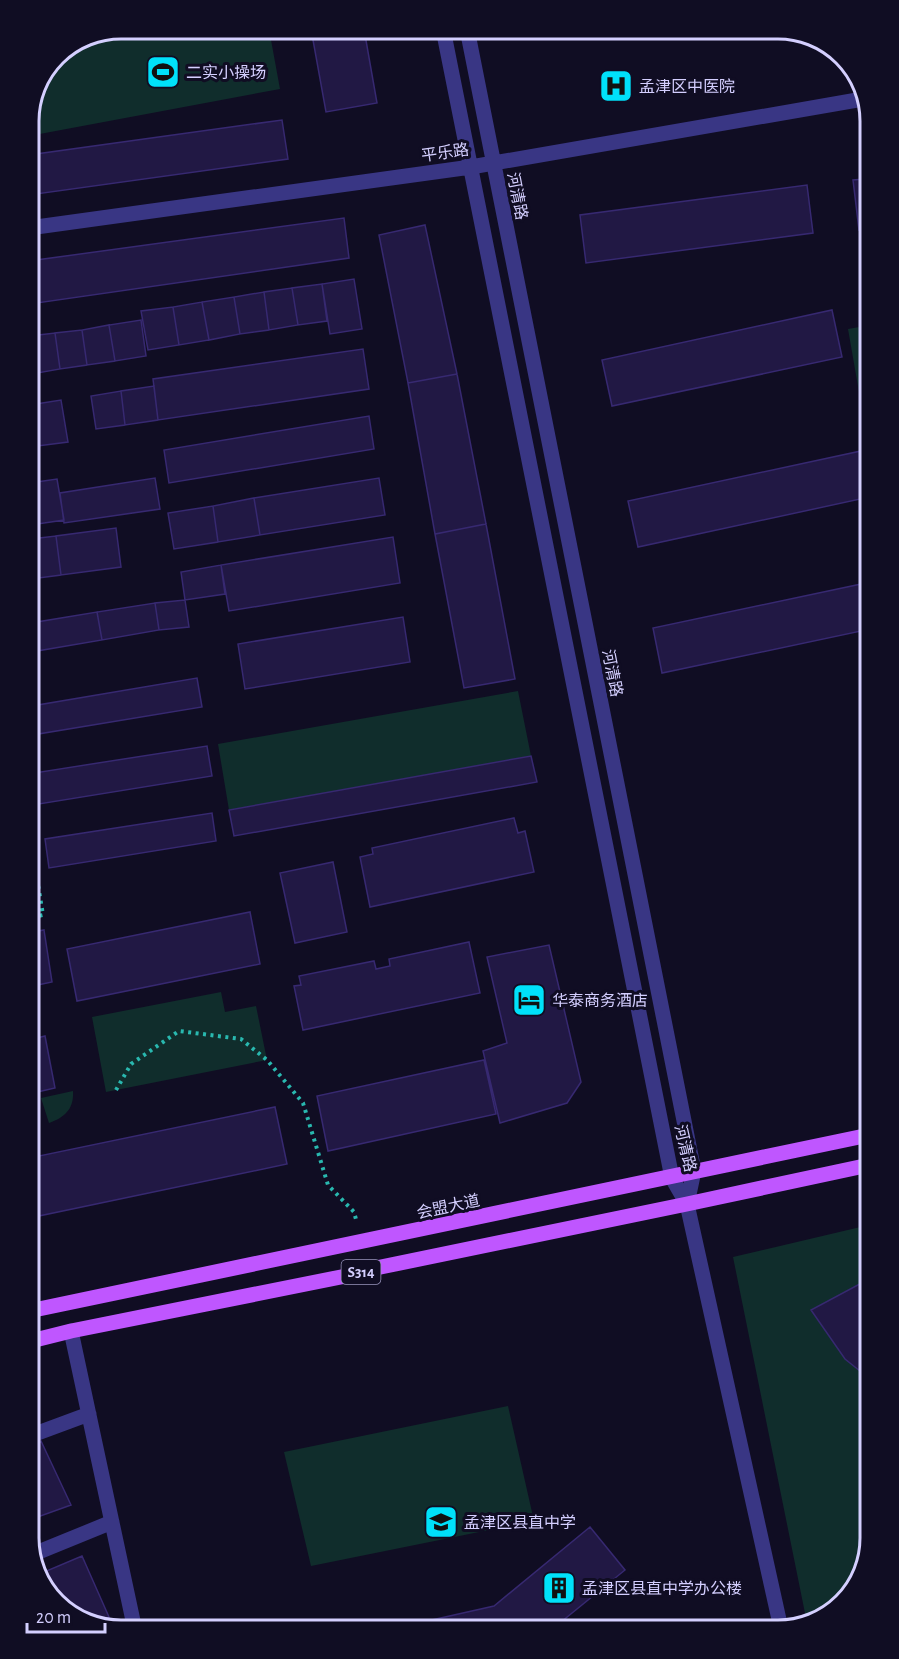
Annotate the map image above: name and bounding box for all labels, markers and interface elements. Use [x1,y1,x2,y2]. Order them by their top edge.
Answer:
sports icon: 二实小操场 [145,54,181,90]
place label: 二实小操场 [186,64,266,81]
hospital icon: 孟津区中医院 [598,68,634,104]
place label: 孟津区中医院 [639,78,735,95]
street label: 平乐路 [420,141,470,164]
street label: 河清路 [505,171,530,221]
street label: 河清路 [600,648,625,698]
hotel icon: 华泰商务酒店 [511,982,547,1018]
place label: 华泰商务酒店 [552,992,648,1009]
street label: 河清路 [672,1123,699,1173]
street label: 会盟大道 [415,1192,481,1221]
road number: S314 [342,1260,380,1284]
school or university icon: 孟津区县直中学 [423,1504,459,1540]
place label: 孟津区县直中学 [464,1514,576,1531]
building icon: 孟津区县直中学办公楼 [541,1570,577,1606]
place label: 孟津区县直中学办公楼 [582,1580,742,1597]
scale bar [27,1596,105,1634]
text: 20 m [36,1609,71,1627]

